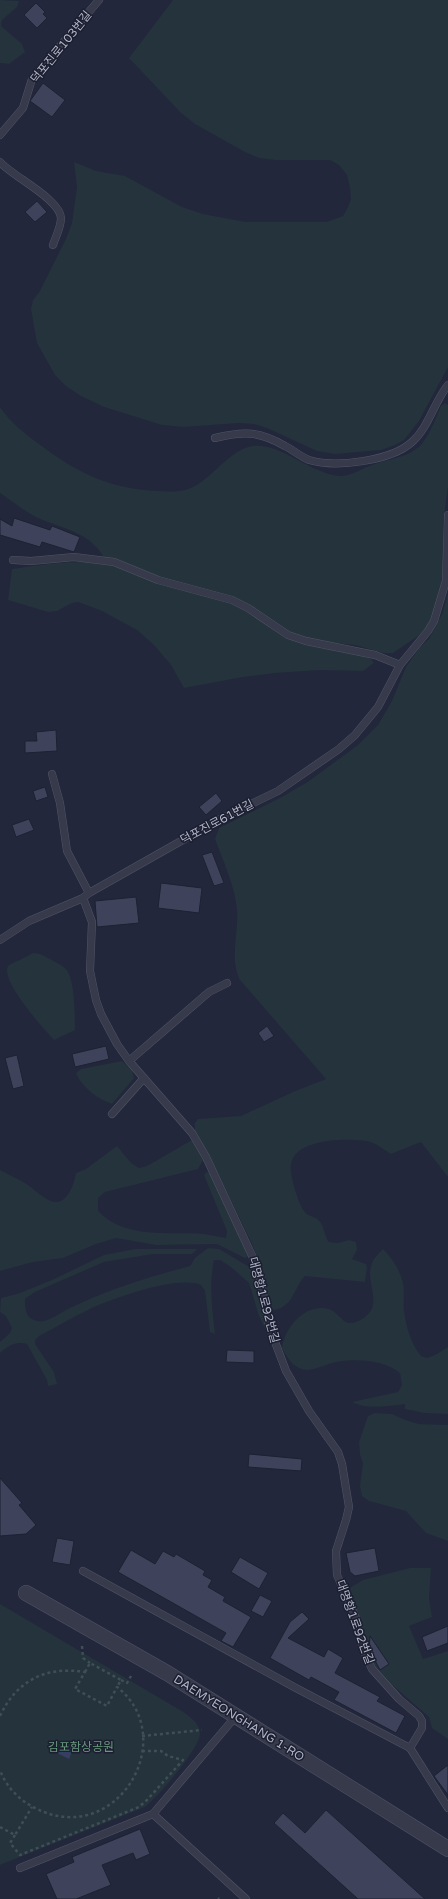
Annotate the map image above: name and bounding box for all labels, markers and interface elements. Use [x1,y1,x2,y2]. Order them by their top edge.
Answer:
street label: 덕포진로103번길 [28,8,94,86]
street label: 덕포진로61번길 [178,797,256,847]
street label: 대명항1로92번길 [246,1255,282,1345]
street label: 대명항1로92번길 [333,1578,377,1666]
street label: DAEMYEONGHANG 1-RO [171,1672,307,1764]
park label: 김포함상공원 [48,1740,114,1754]

